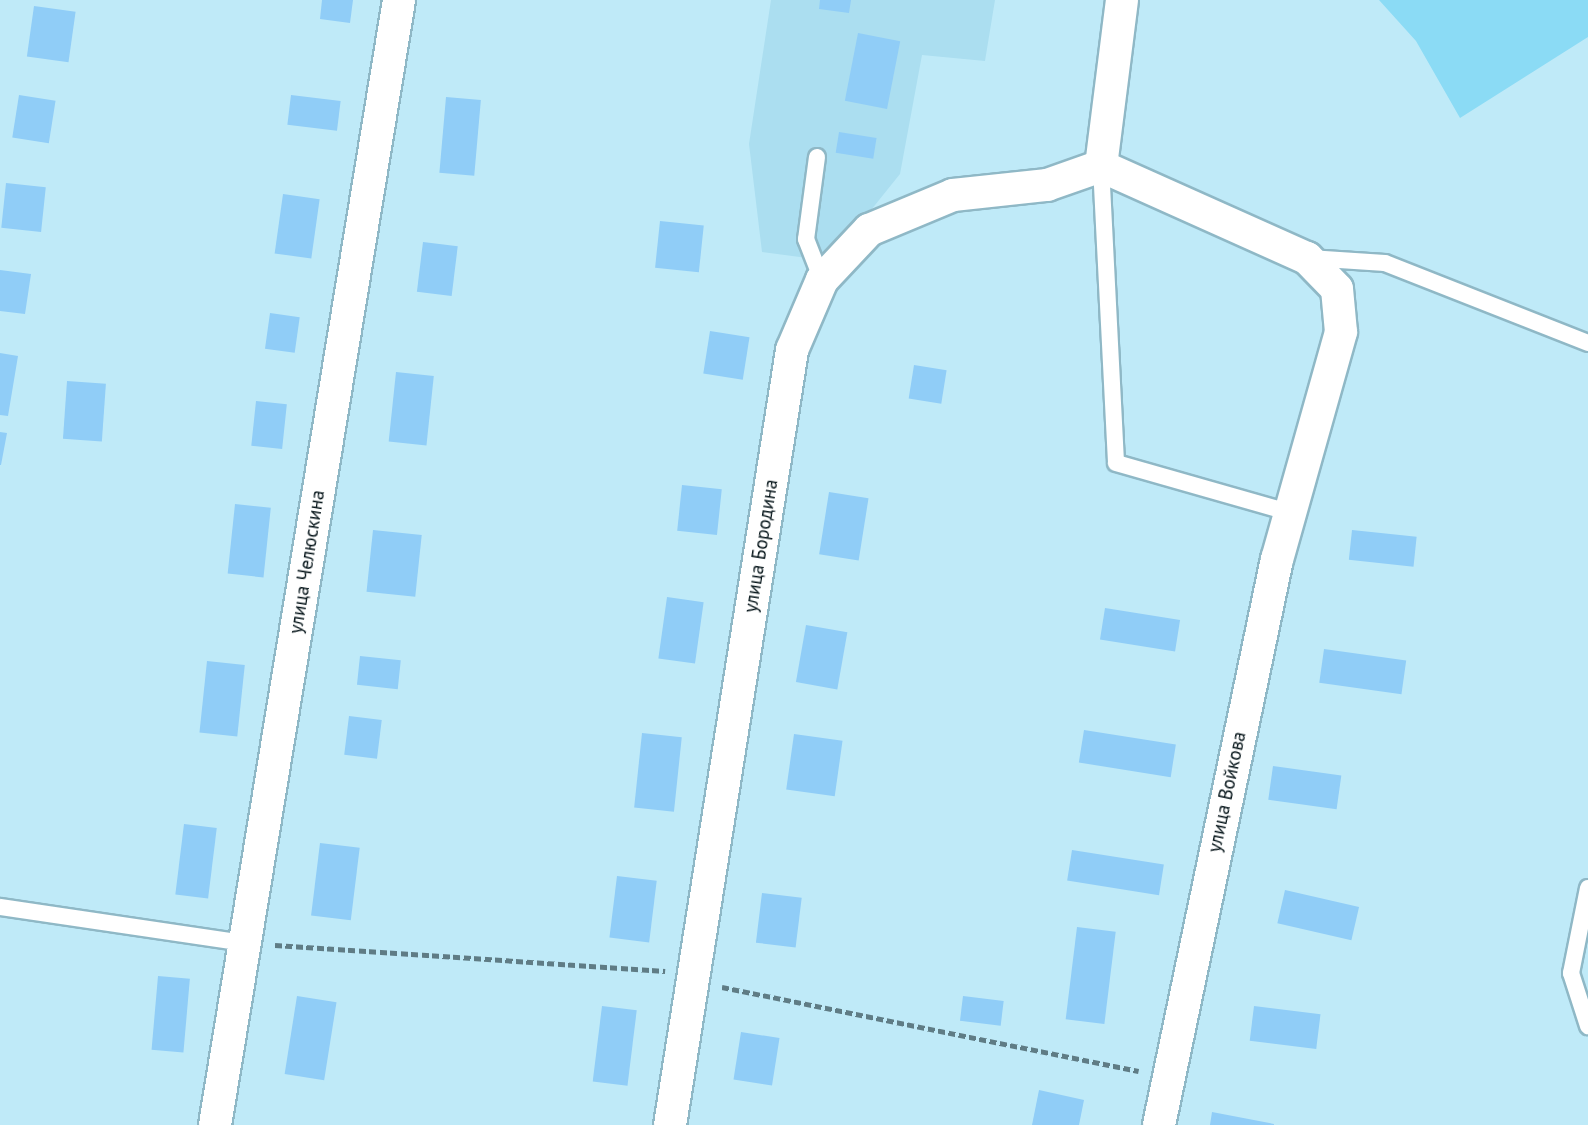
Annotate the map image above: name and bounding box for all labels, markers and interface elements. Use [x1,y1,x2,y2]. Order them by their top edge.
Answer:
street label: улица Бородина [739,478,783,614]
street label: улица Челюскина [284,489,330,635]
street label: улица Войкова [1203,729,1251,855]

